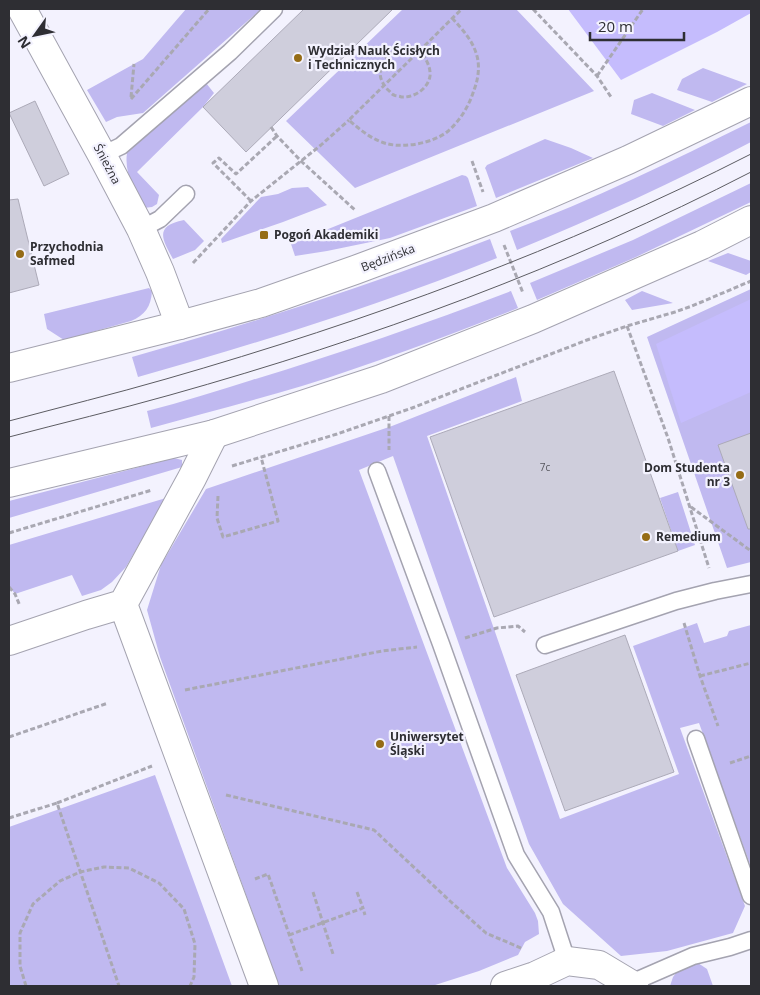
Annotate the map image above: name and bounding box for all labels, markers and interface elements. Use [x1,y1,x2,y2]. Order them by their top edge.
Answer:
north arrow [10,10,60,60]
scale bar [590,10,684,42]
text: 20 m [598,16,633,36]
text: N [13,32,35,52]
place label: Wydział Nauk Ścisłych i Technicznych [308,42,440,73]
marker: Wydział Nauk Ścisłych i Technicznych [292,52,304,64]
street label: Śnieżna [90,141,125,187]
place label: Pogoń Akademiki [274,226,378,243]
marker: Pogoń Akademiki [258,229,270,241]
place label: Przychodnia Safmed [30,238,104,269]
street label: Będzińska [358,239,417,276]
marker: Przychodnia Safmed [14,248,26,260]
place label: Dom Studenta nr 3 [644,459,730,490]
house number: 7c [540,460,550,474]
marker: Dom Studenta nr 3 [734,469,746,481]
place label: Remedium [656,528,721,545]
marker: Remedium [640,531,652,543]
place label: Uniwersytet Śląski [390,728,464,759]
marker: Uniwersytet Śląski [374,738,386,750]

